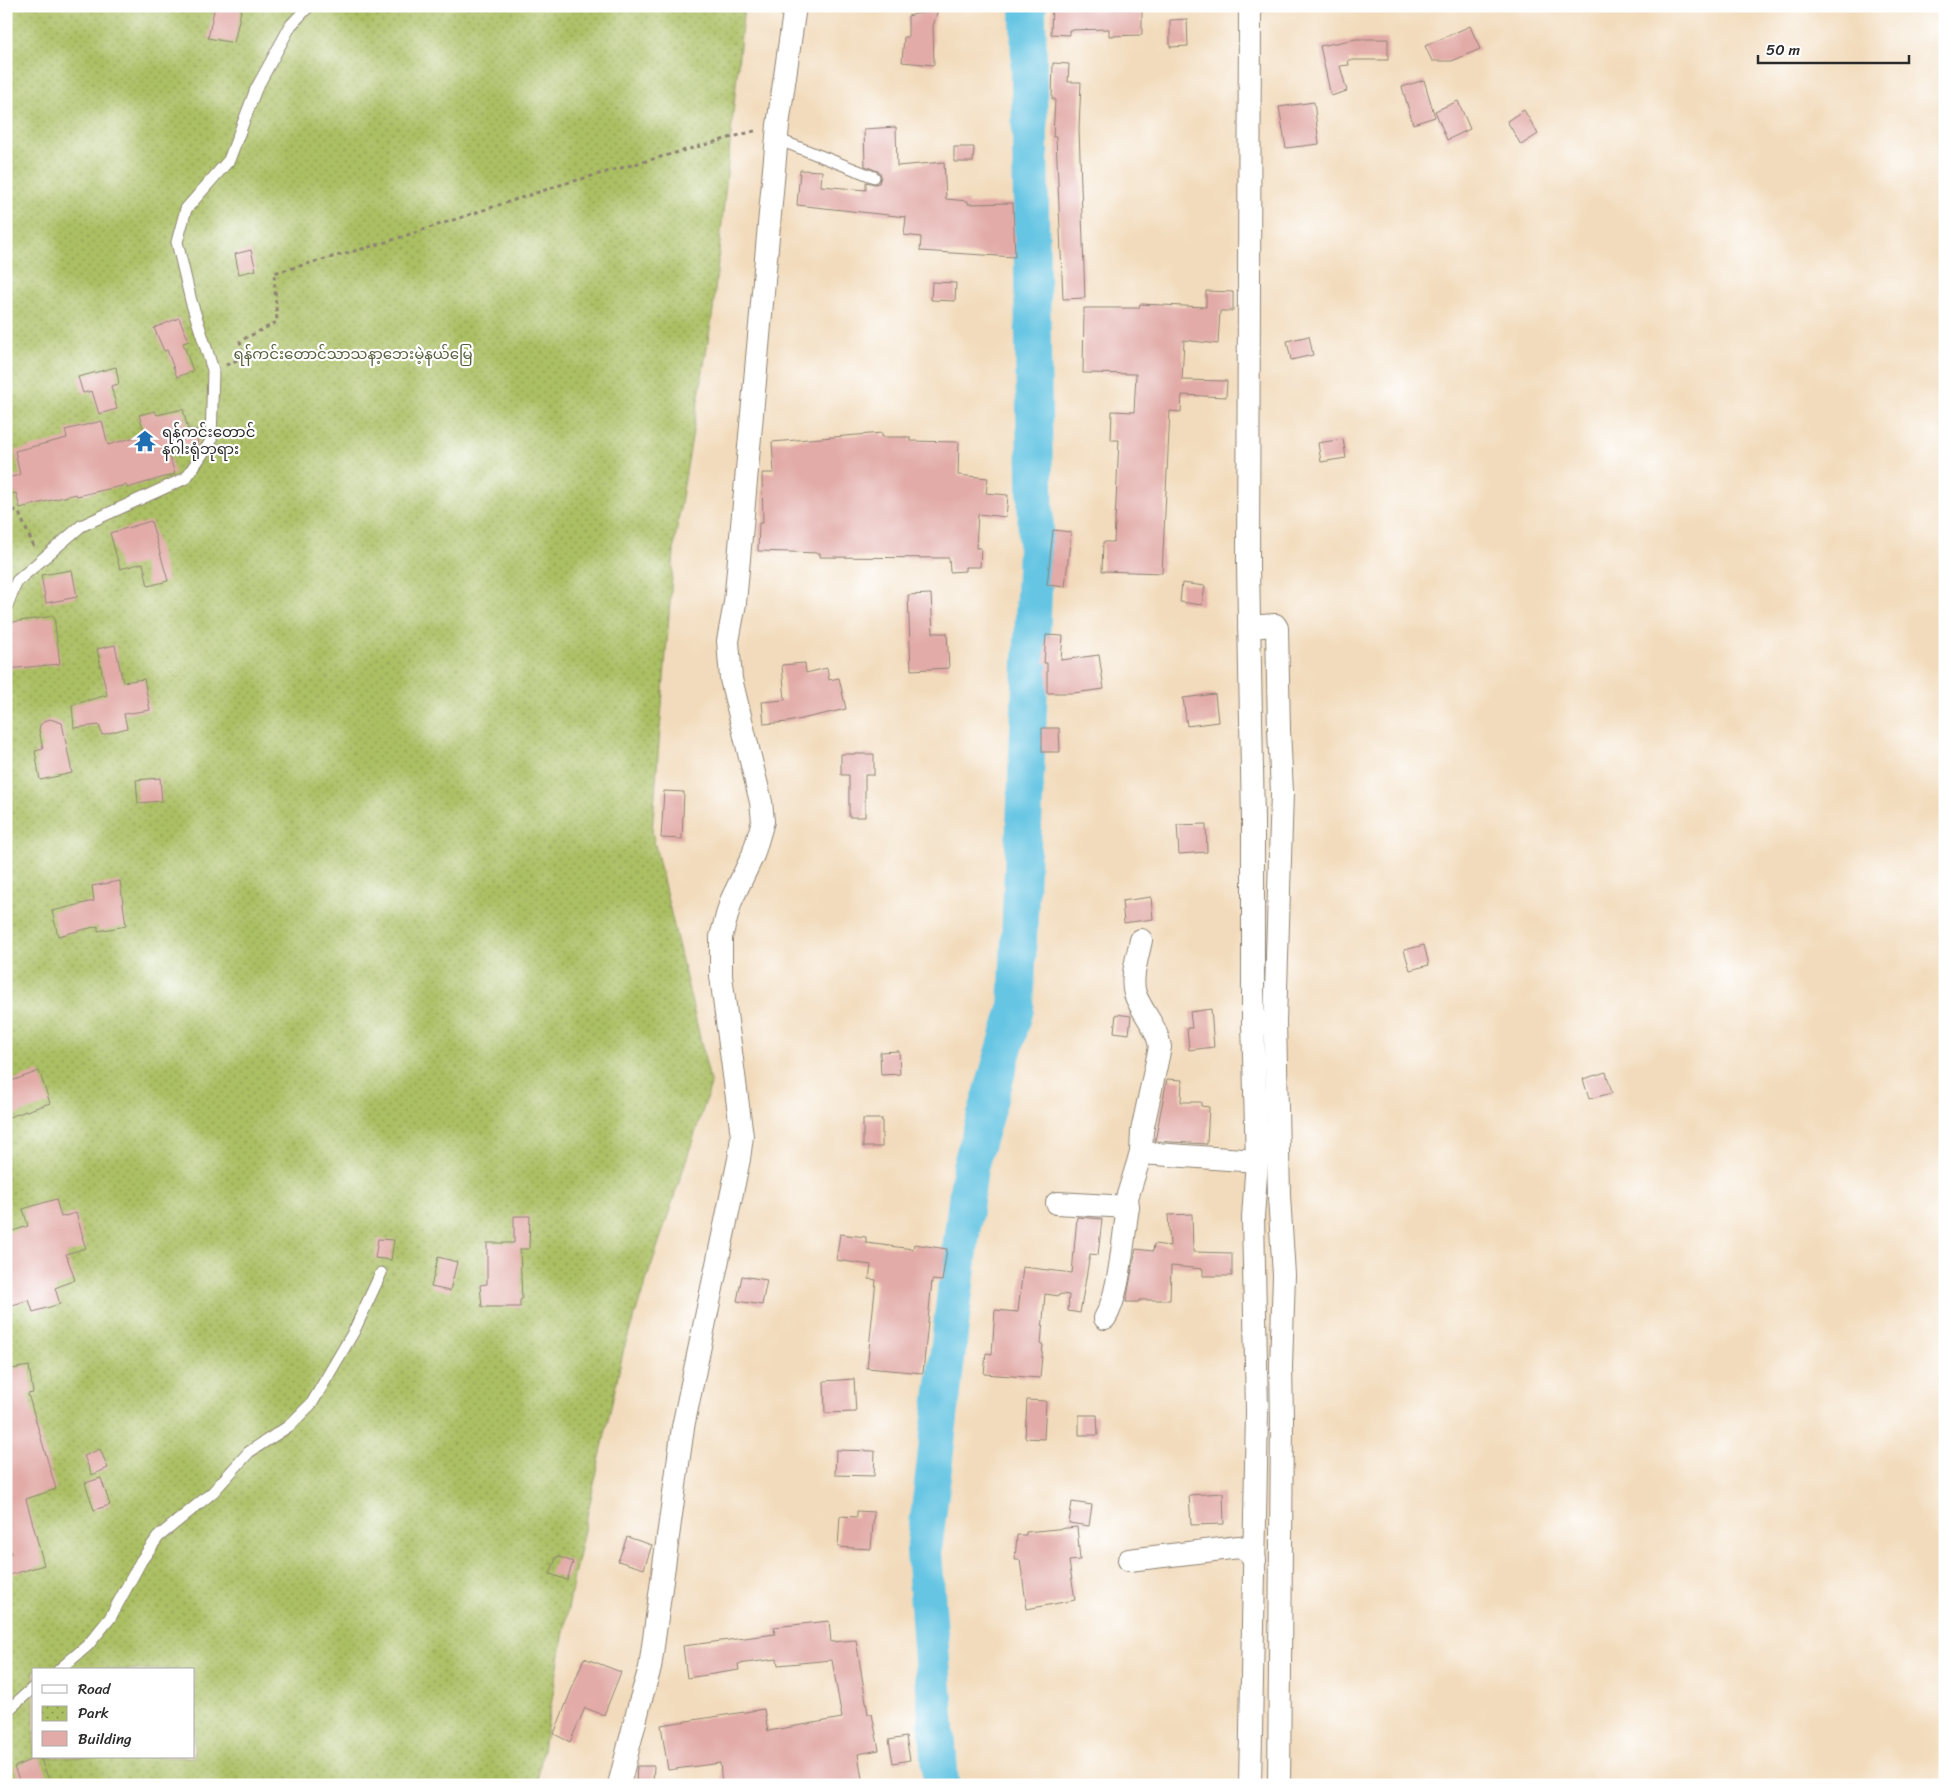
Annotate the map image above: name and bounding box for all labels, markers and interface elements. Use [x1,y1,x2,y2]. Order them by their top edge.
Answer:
scale bar [1758,32,1910,64]
text: 50 m [1766,37,1801,63]
park label: ရန်ကင်းတောင်သာသနာ့ဘေးမဲ့နယ်မြေ [233,341,473,367]
place label: ရန်ကင်းတောင် နဂါးရုံဘုရား [162,419,255,462]
temple icon: ရန်ကင်းတောင် နဂါးရုံဘုရား [132,428,158,454]
legend [32,1668,195,1758]
text: Road [78,1676,111,1702]
text: Park [78,1700,109,1726]
text: Building [78,1726,132,1752]

